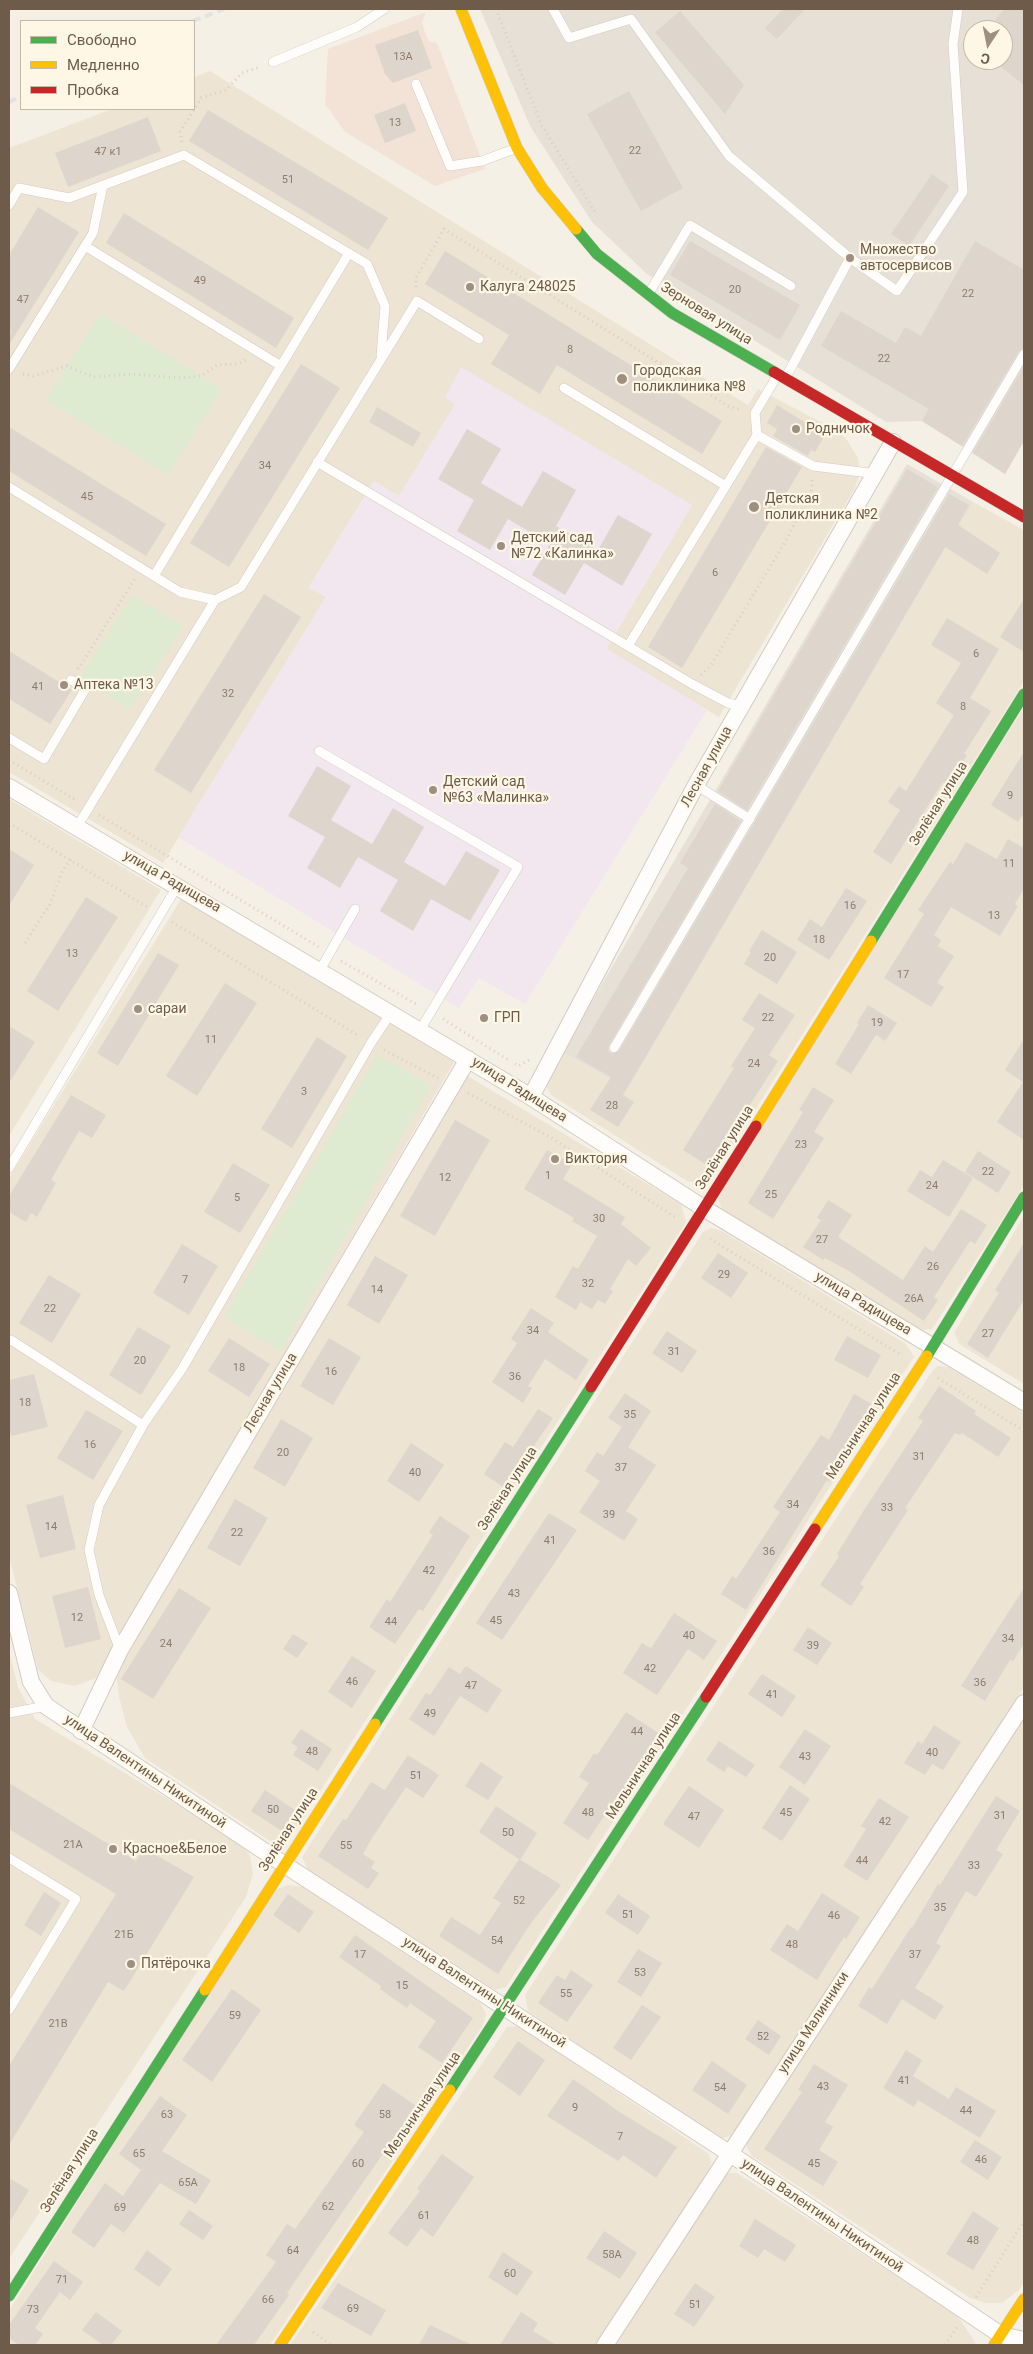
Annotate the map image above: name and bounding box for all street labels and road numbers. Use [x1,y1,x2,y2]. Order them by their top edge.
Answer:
street label: Зерновая улица [657,279,755,349]
street label: Лесная улица [678,724,736,810]
street label: Зелёная улица [906,759,972,849]
street label: улица Радищева [120,847,224,917]
street label: улица Радищева [468,1054,570,1126]
street label: Зелёная улица [692,1103,758,1193]
street label: улица Радищева [812,1269,914,1339]
street label: Лесная улица [241,1350,301,1436]
street label: Мельничная улица [823,1369,905,1483]
street label: Зелёная улица [475,1444,541,1534]
street label: Мельничная улица [603,1709,685,1823]
street label: улица Валентины Никитиной [61,1711,229,1833]
street label: Зелёная улица [256,1785,322,1875]
street label: улица Валентины Никитиной [399,1934,569,2052]
street label: улица Малинники [775,1969,853,2077]
street label: Мельничная улица [381,2049,465,2161]
street label: Зелёная улица [37,2126,103,2216]
street label: улица Валентины Никитиной [738,2155,906,2277]

